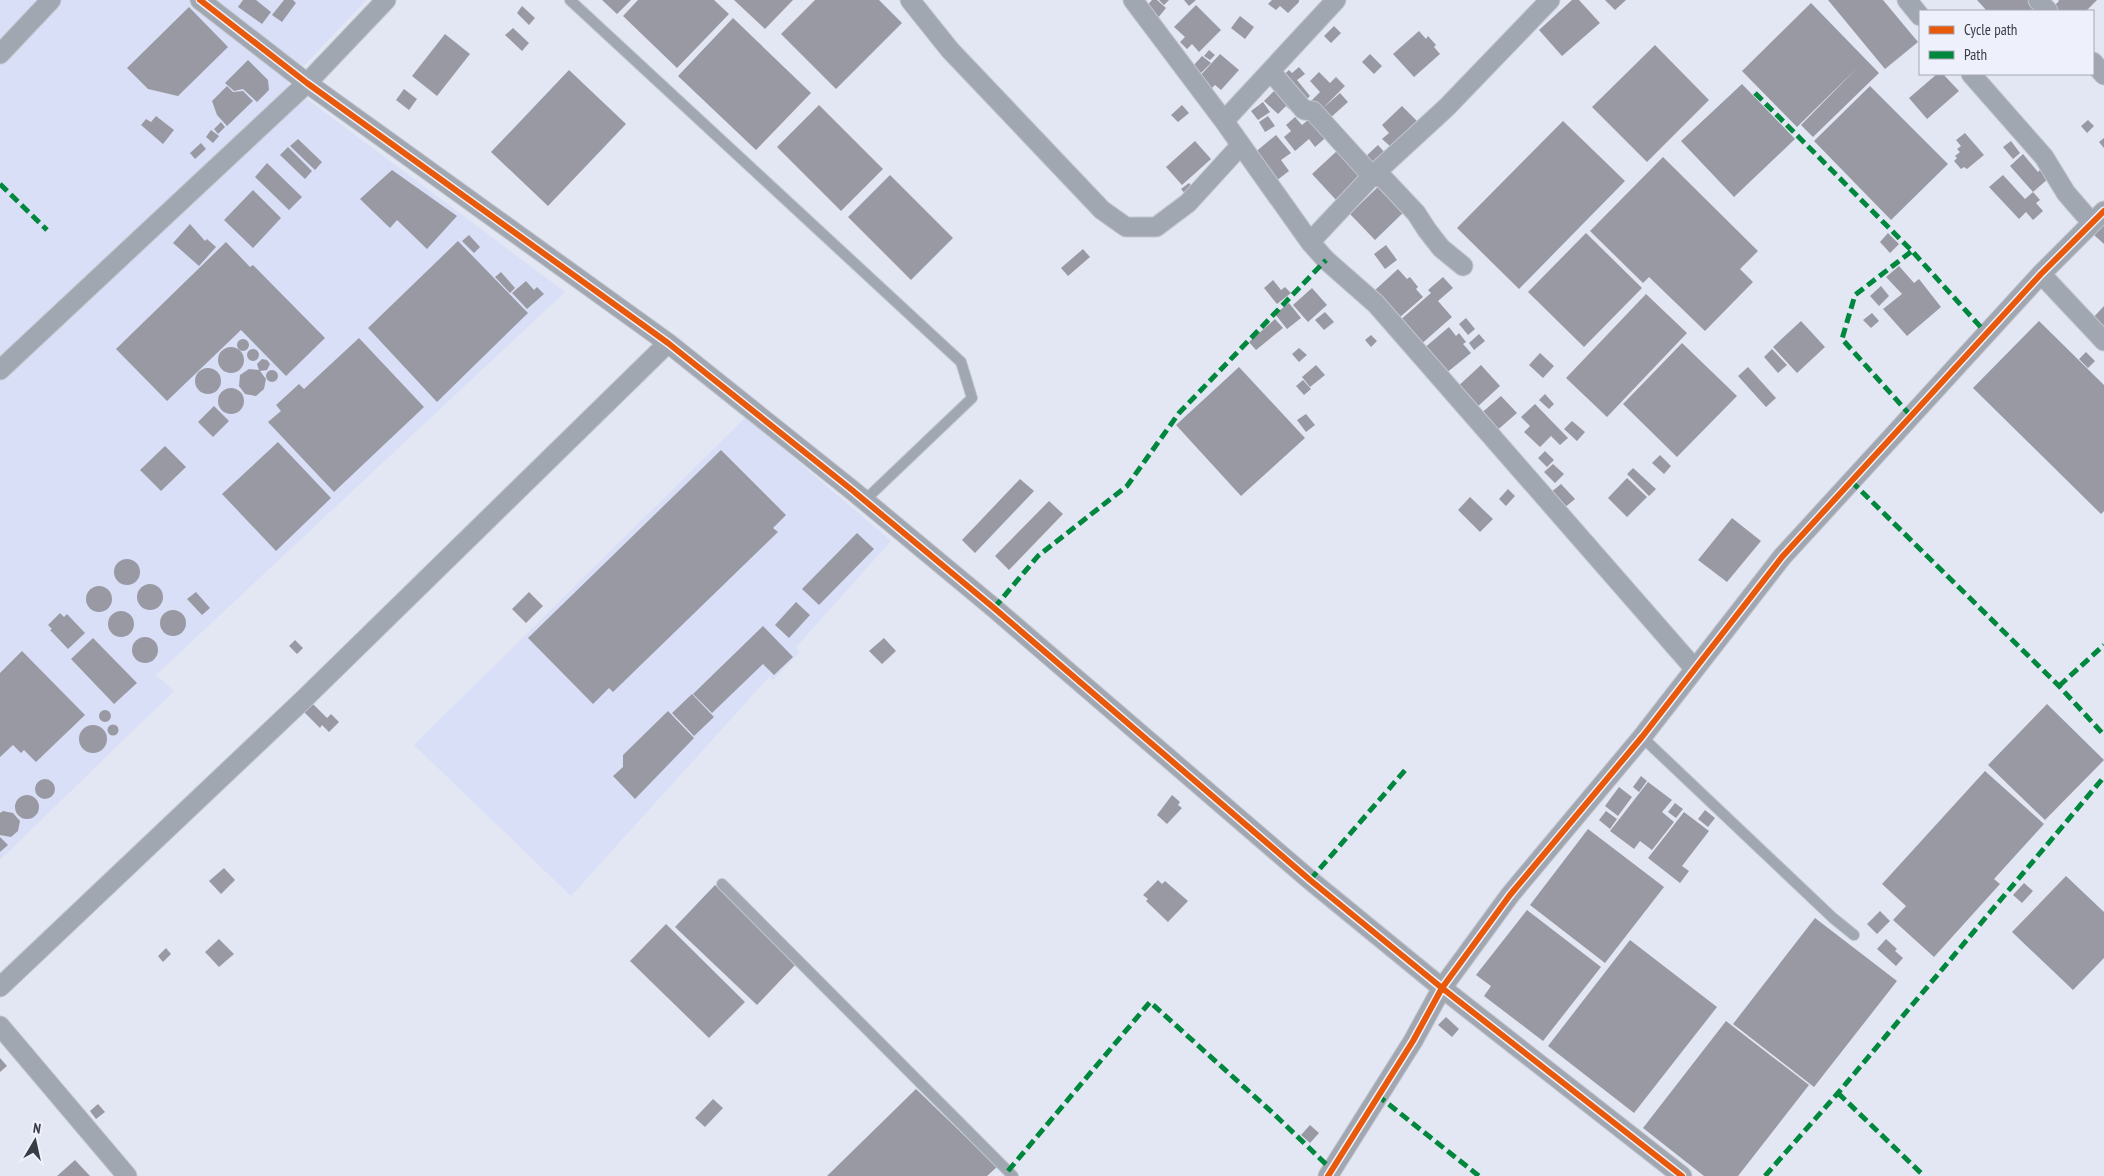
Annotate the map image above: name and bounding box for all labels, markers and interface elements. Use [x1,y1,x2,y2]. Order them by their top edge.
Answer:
legend [1919,10,2094,75]
text: Cycle path [1964,20,2017,39]
text: Path [1964,45,1987,64]
north arrow [10,1116,60,1166]
text: N [32,1119,42,1138]

